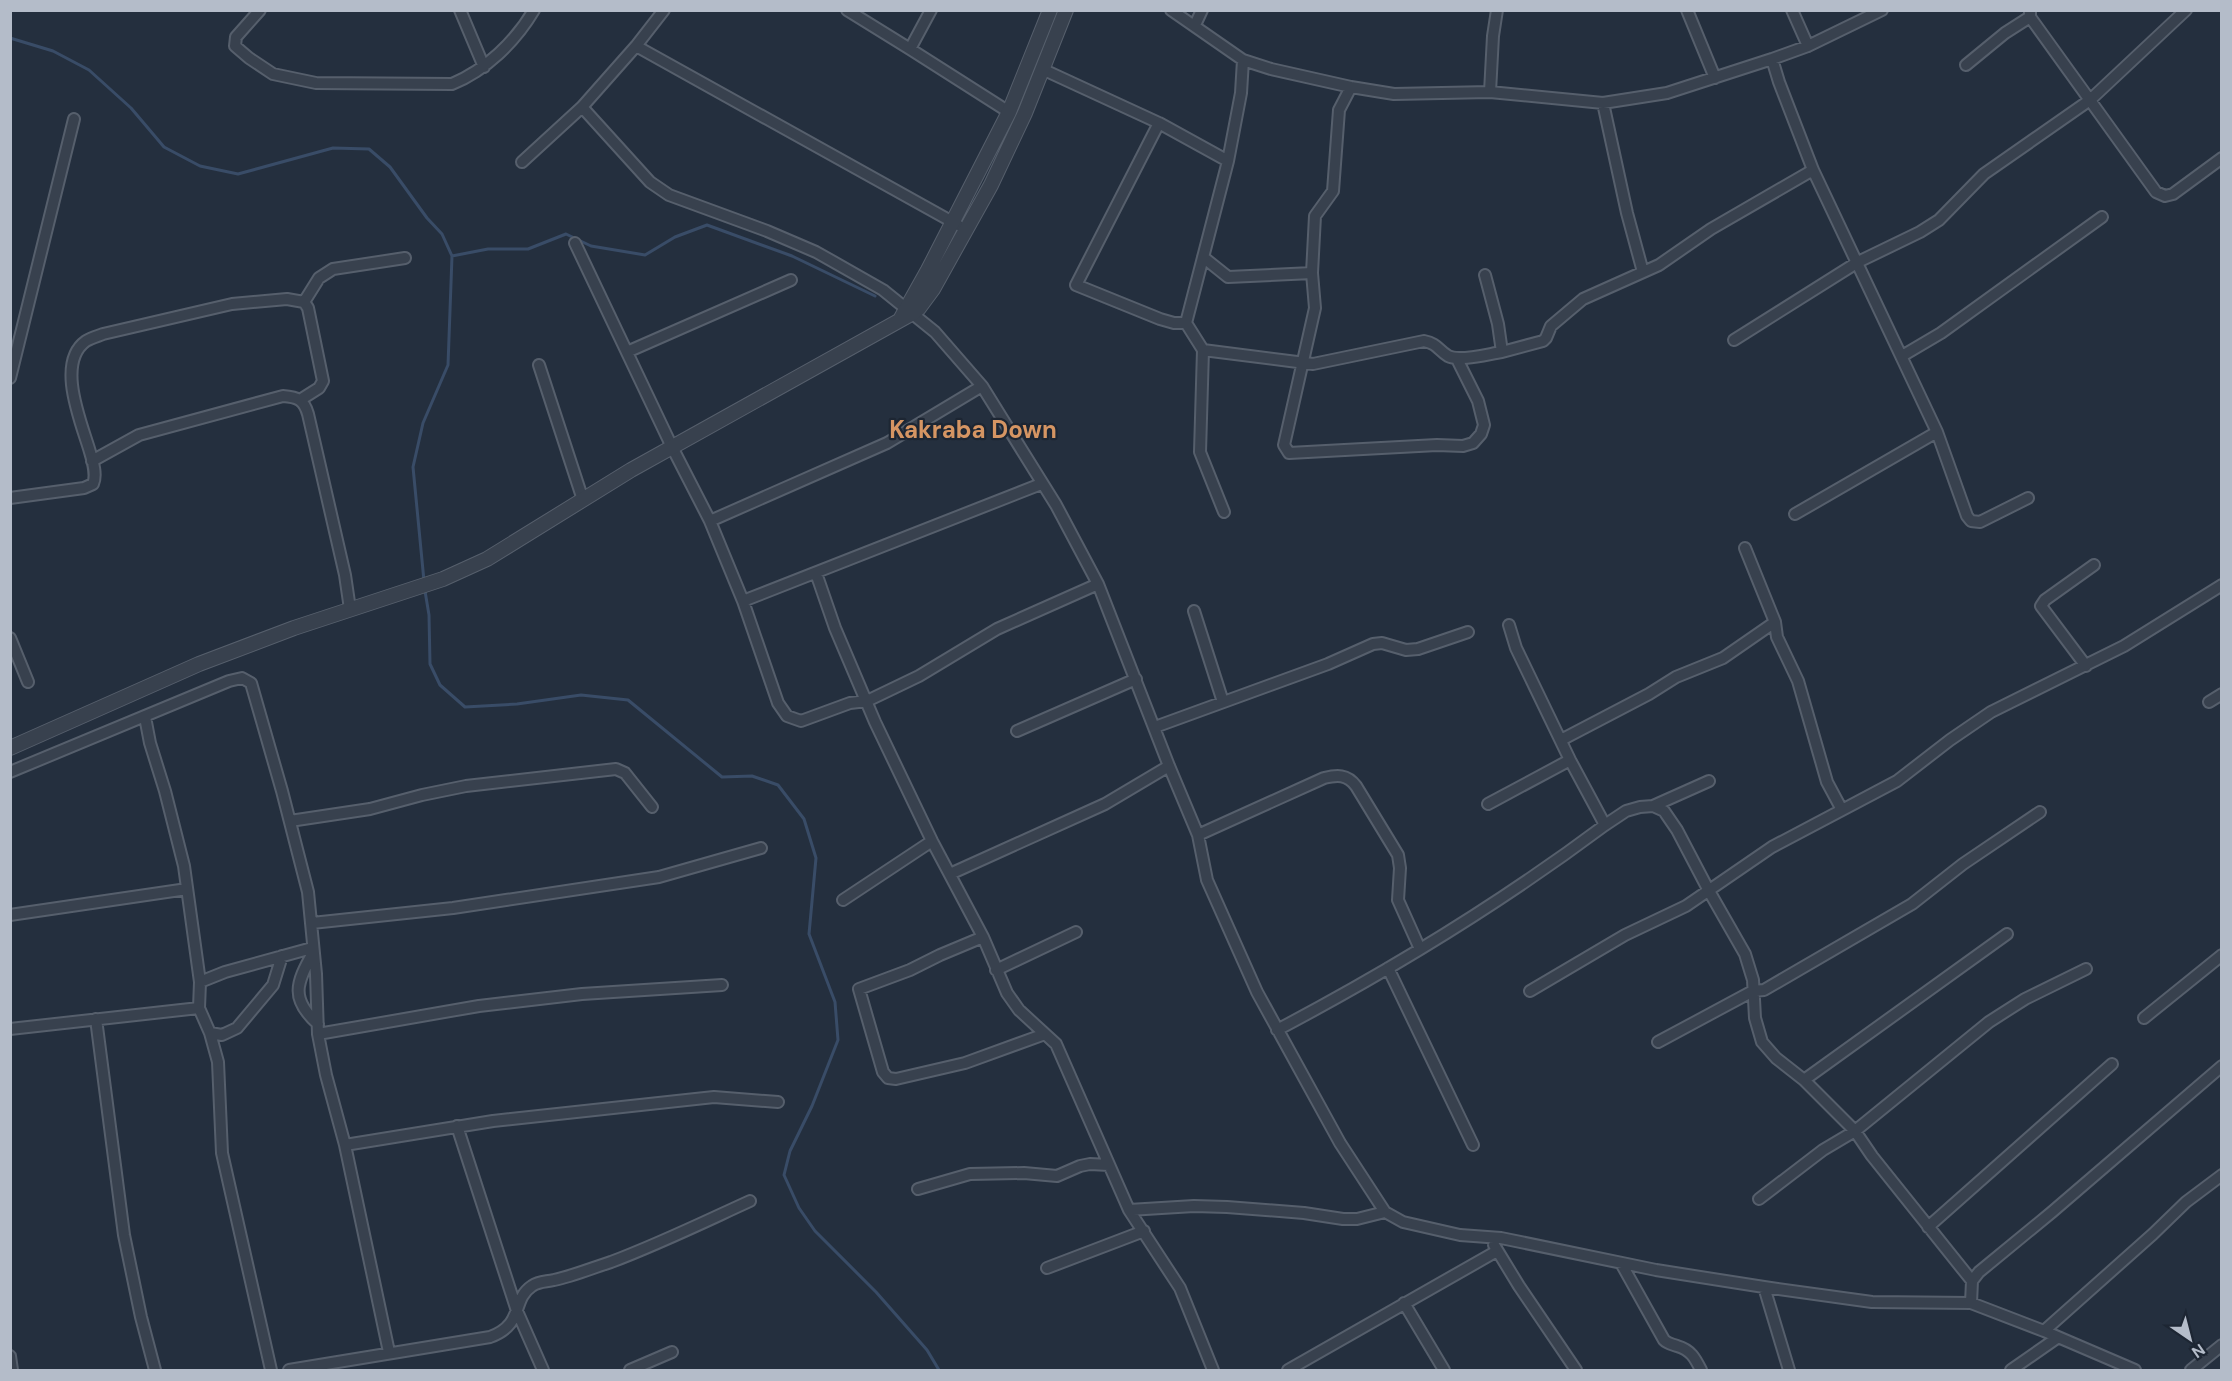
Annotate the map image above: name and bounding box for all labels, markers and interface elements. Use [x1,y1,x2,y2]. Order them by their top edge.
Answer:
district label: Kakraba Down [889,414,1057,445]
north arrow [2160,1309,2220,1369]
text: N [2188,1339,2209,1363]

